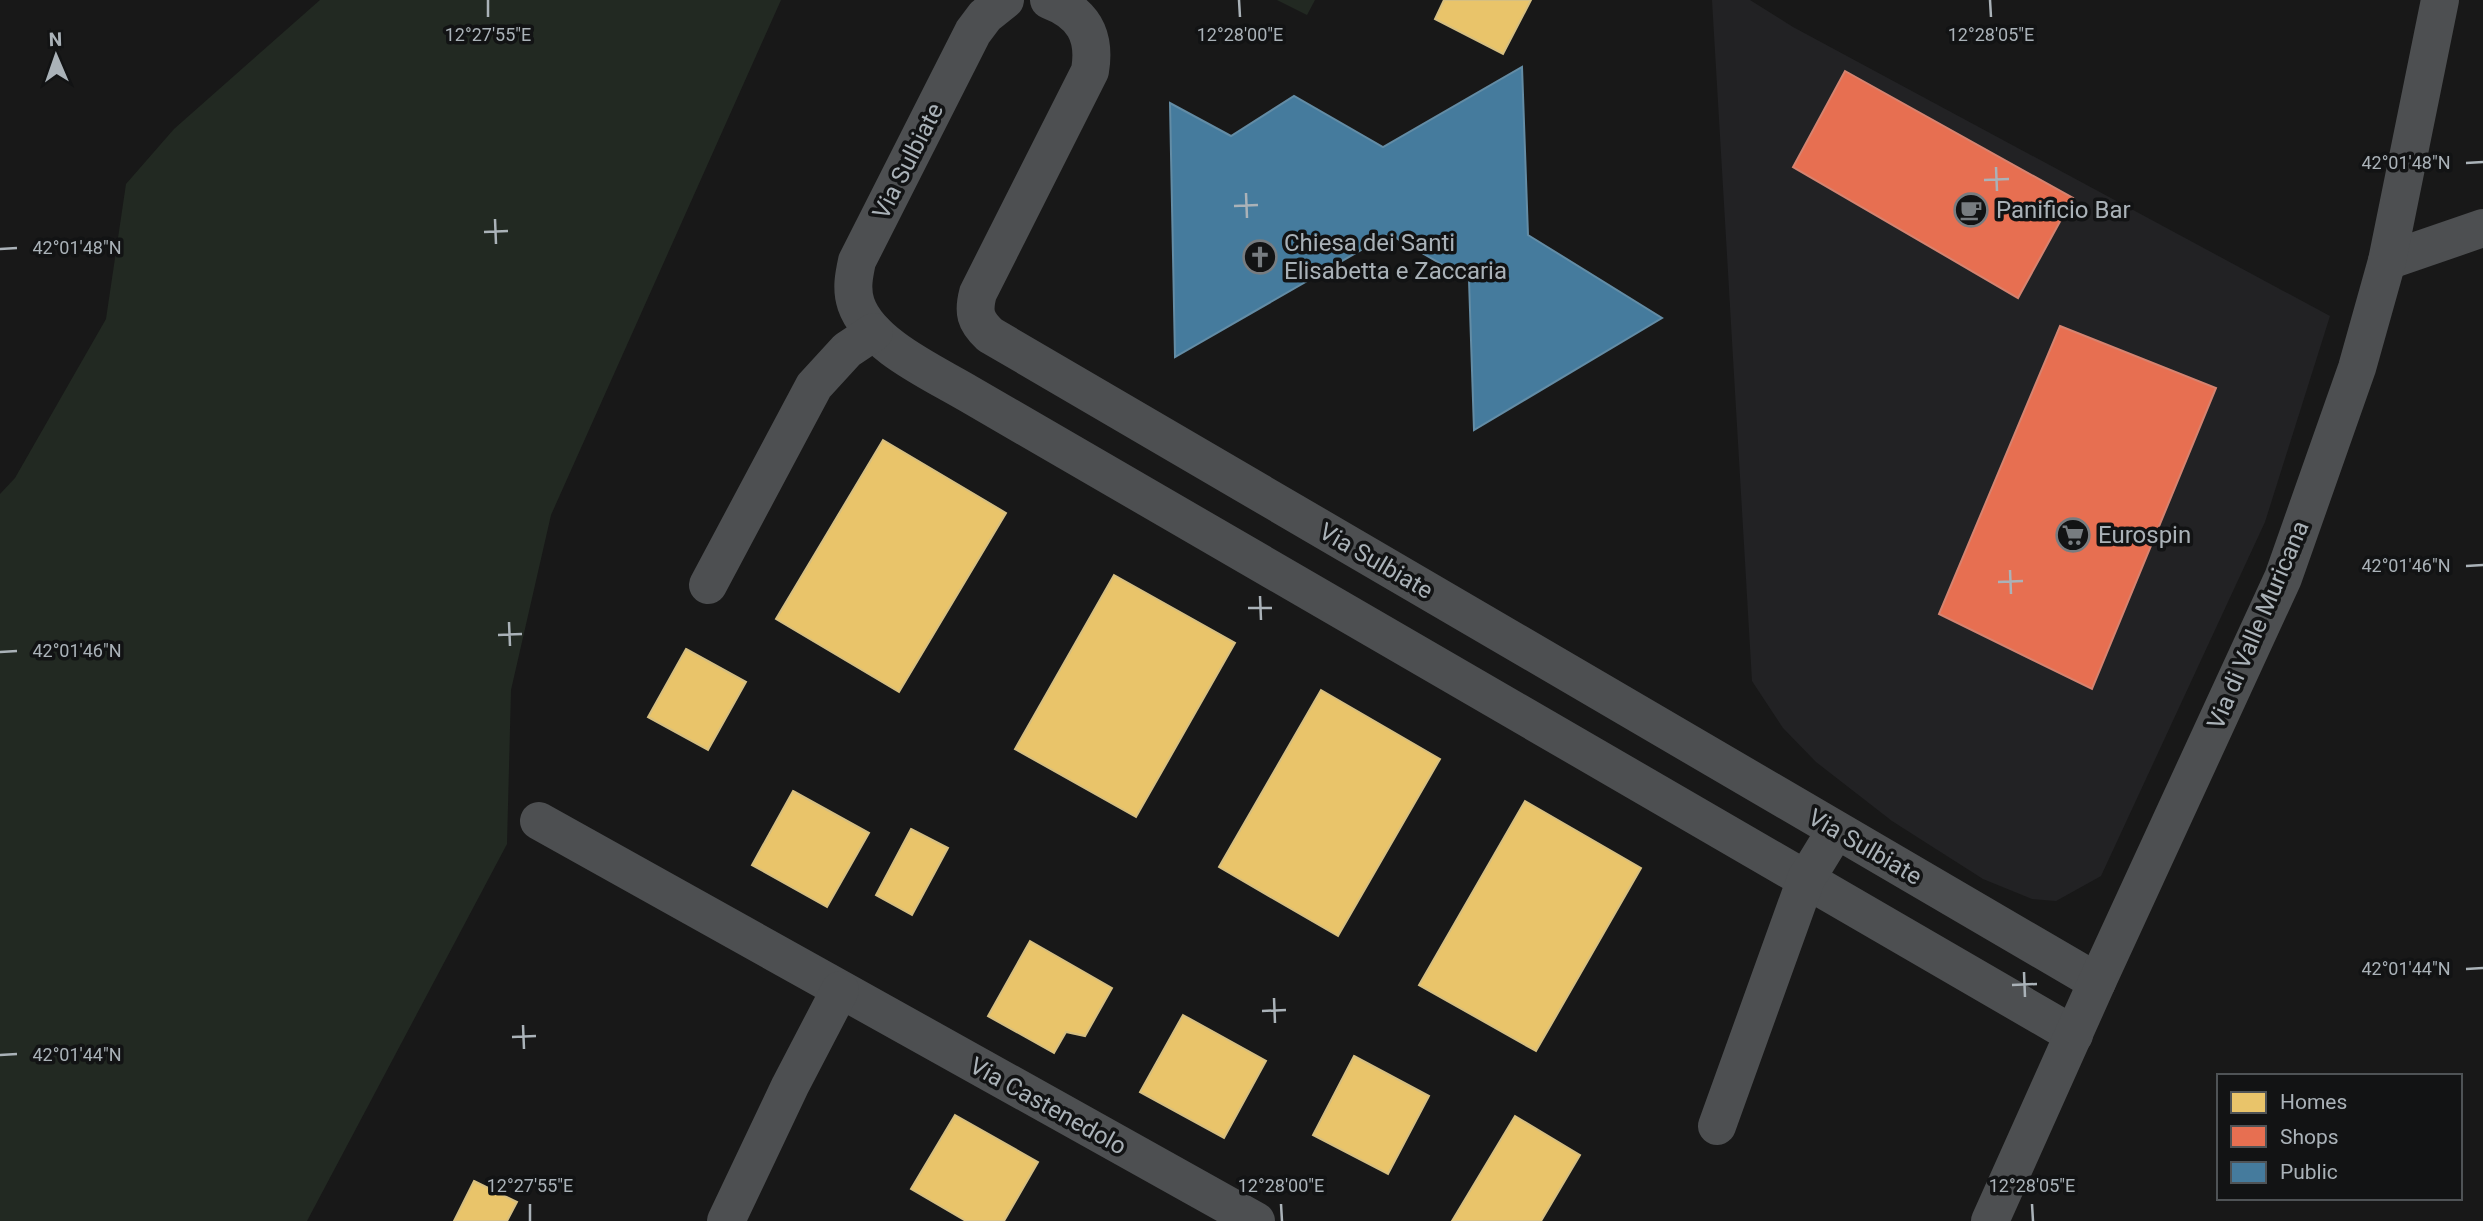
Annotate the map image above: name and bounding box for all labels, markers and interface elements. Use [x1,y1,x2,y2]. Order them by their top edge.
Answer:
north arrow [21,21,91,91]
text: 12°27'55"E [445,24,531,45]
text: 12°28'00"E [1197,24,1283,45]
text: 12°28'05"E [1948,24,2034,45]
text: N [48,28,63,51]
street label: Via Sulbiate [867,98,949,224]
text: 42°01'48"N [2361,152,2451,173]
cafe icon: Panificio Bar [1952,191,1990,229]
place label: Panificio Bar [1996,196,2131,224]
place label: Chiesa dei Santi Elisabetta e Zaccaria [1284,229,1507,285]
text: 42°01'48"N [32,237,122,258]
church icon: Chiesa dei Santi Elisabetta e Zaccaria [1241,238,1279,276]
supermarket icon: Eurospin [2054,516,2092,554]
street label: Via Sulbiate [1314,517,1438,605]
street label: Via di Valle Muricana [2201,517,2315,733]
place label: Eurospin [2098,521,2191,549]
text: 42°01'46"N [2361,555,2451,576]
text: 42°01'46"N [32,640,122,661]
street label: Via Sulbiate [1803,803,1927,891]
text: 42°01'44"N [2361,958,2451,979]
text: 42°01'44"N [32,1044,122,1065]
street label: Via Castenedolo [965,1051,1131,1161]
legend [2217,1074,2462,1200]
text: Homes [2280,1090,2347,1114]
text: Shops [2280,1125,2339,1149]
text: Public [2280,1160,2338,1184]
text: 12°27'55"E [487,1175,573,1196]
text: 12°28'00"E [1238,1175,1324,1196]
text: 12°28'05"E [1989,1175,2075,1196]

